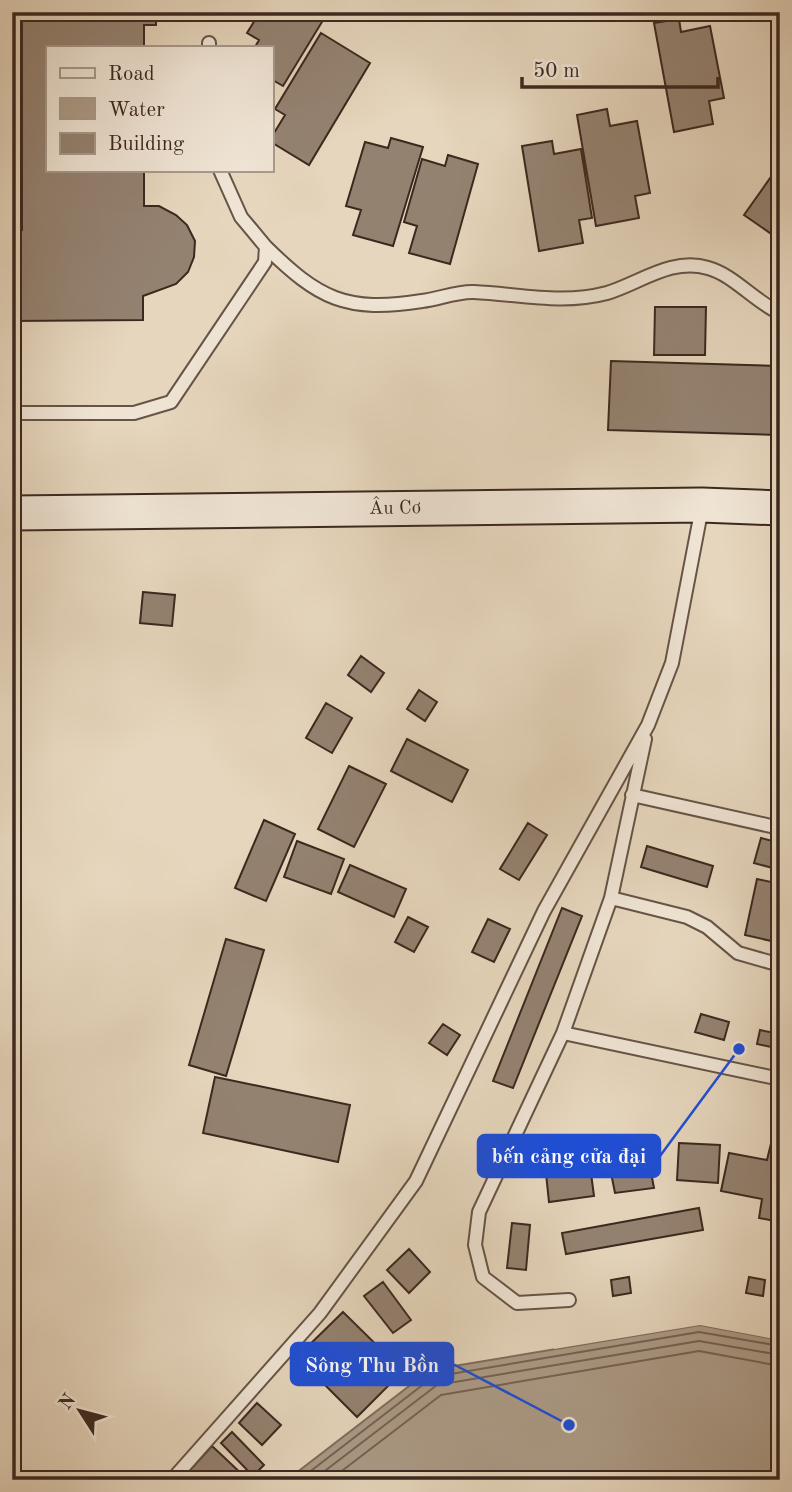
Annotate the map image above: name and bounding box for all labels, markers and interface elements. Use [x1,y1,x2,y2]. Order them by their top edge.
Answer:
legend [46,46,273,172]
scale bar [522,46,718,90]
text: 50 m [533,61,580,82]
text: Road [108,64,155,85]
text: Water [108,100,165,121]
text: Building [108,134,185,155]
street label: Âu Cơ [369,495,421,518]
callout: bến cảng cửa đại [478,1135,660,1177]
text: bến cảng cửa đại [492,1146,646,1168]
callout: Sông Thu Bồn [291,1343,453,1385]
text: Sông Thu Bồn [305,1353,439,1377]
north arrow [46,1376,116,1446]
text: N [56,1391,81,1414]

